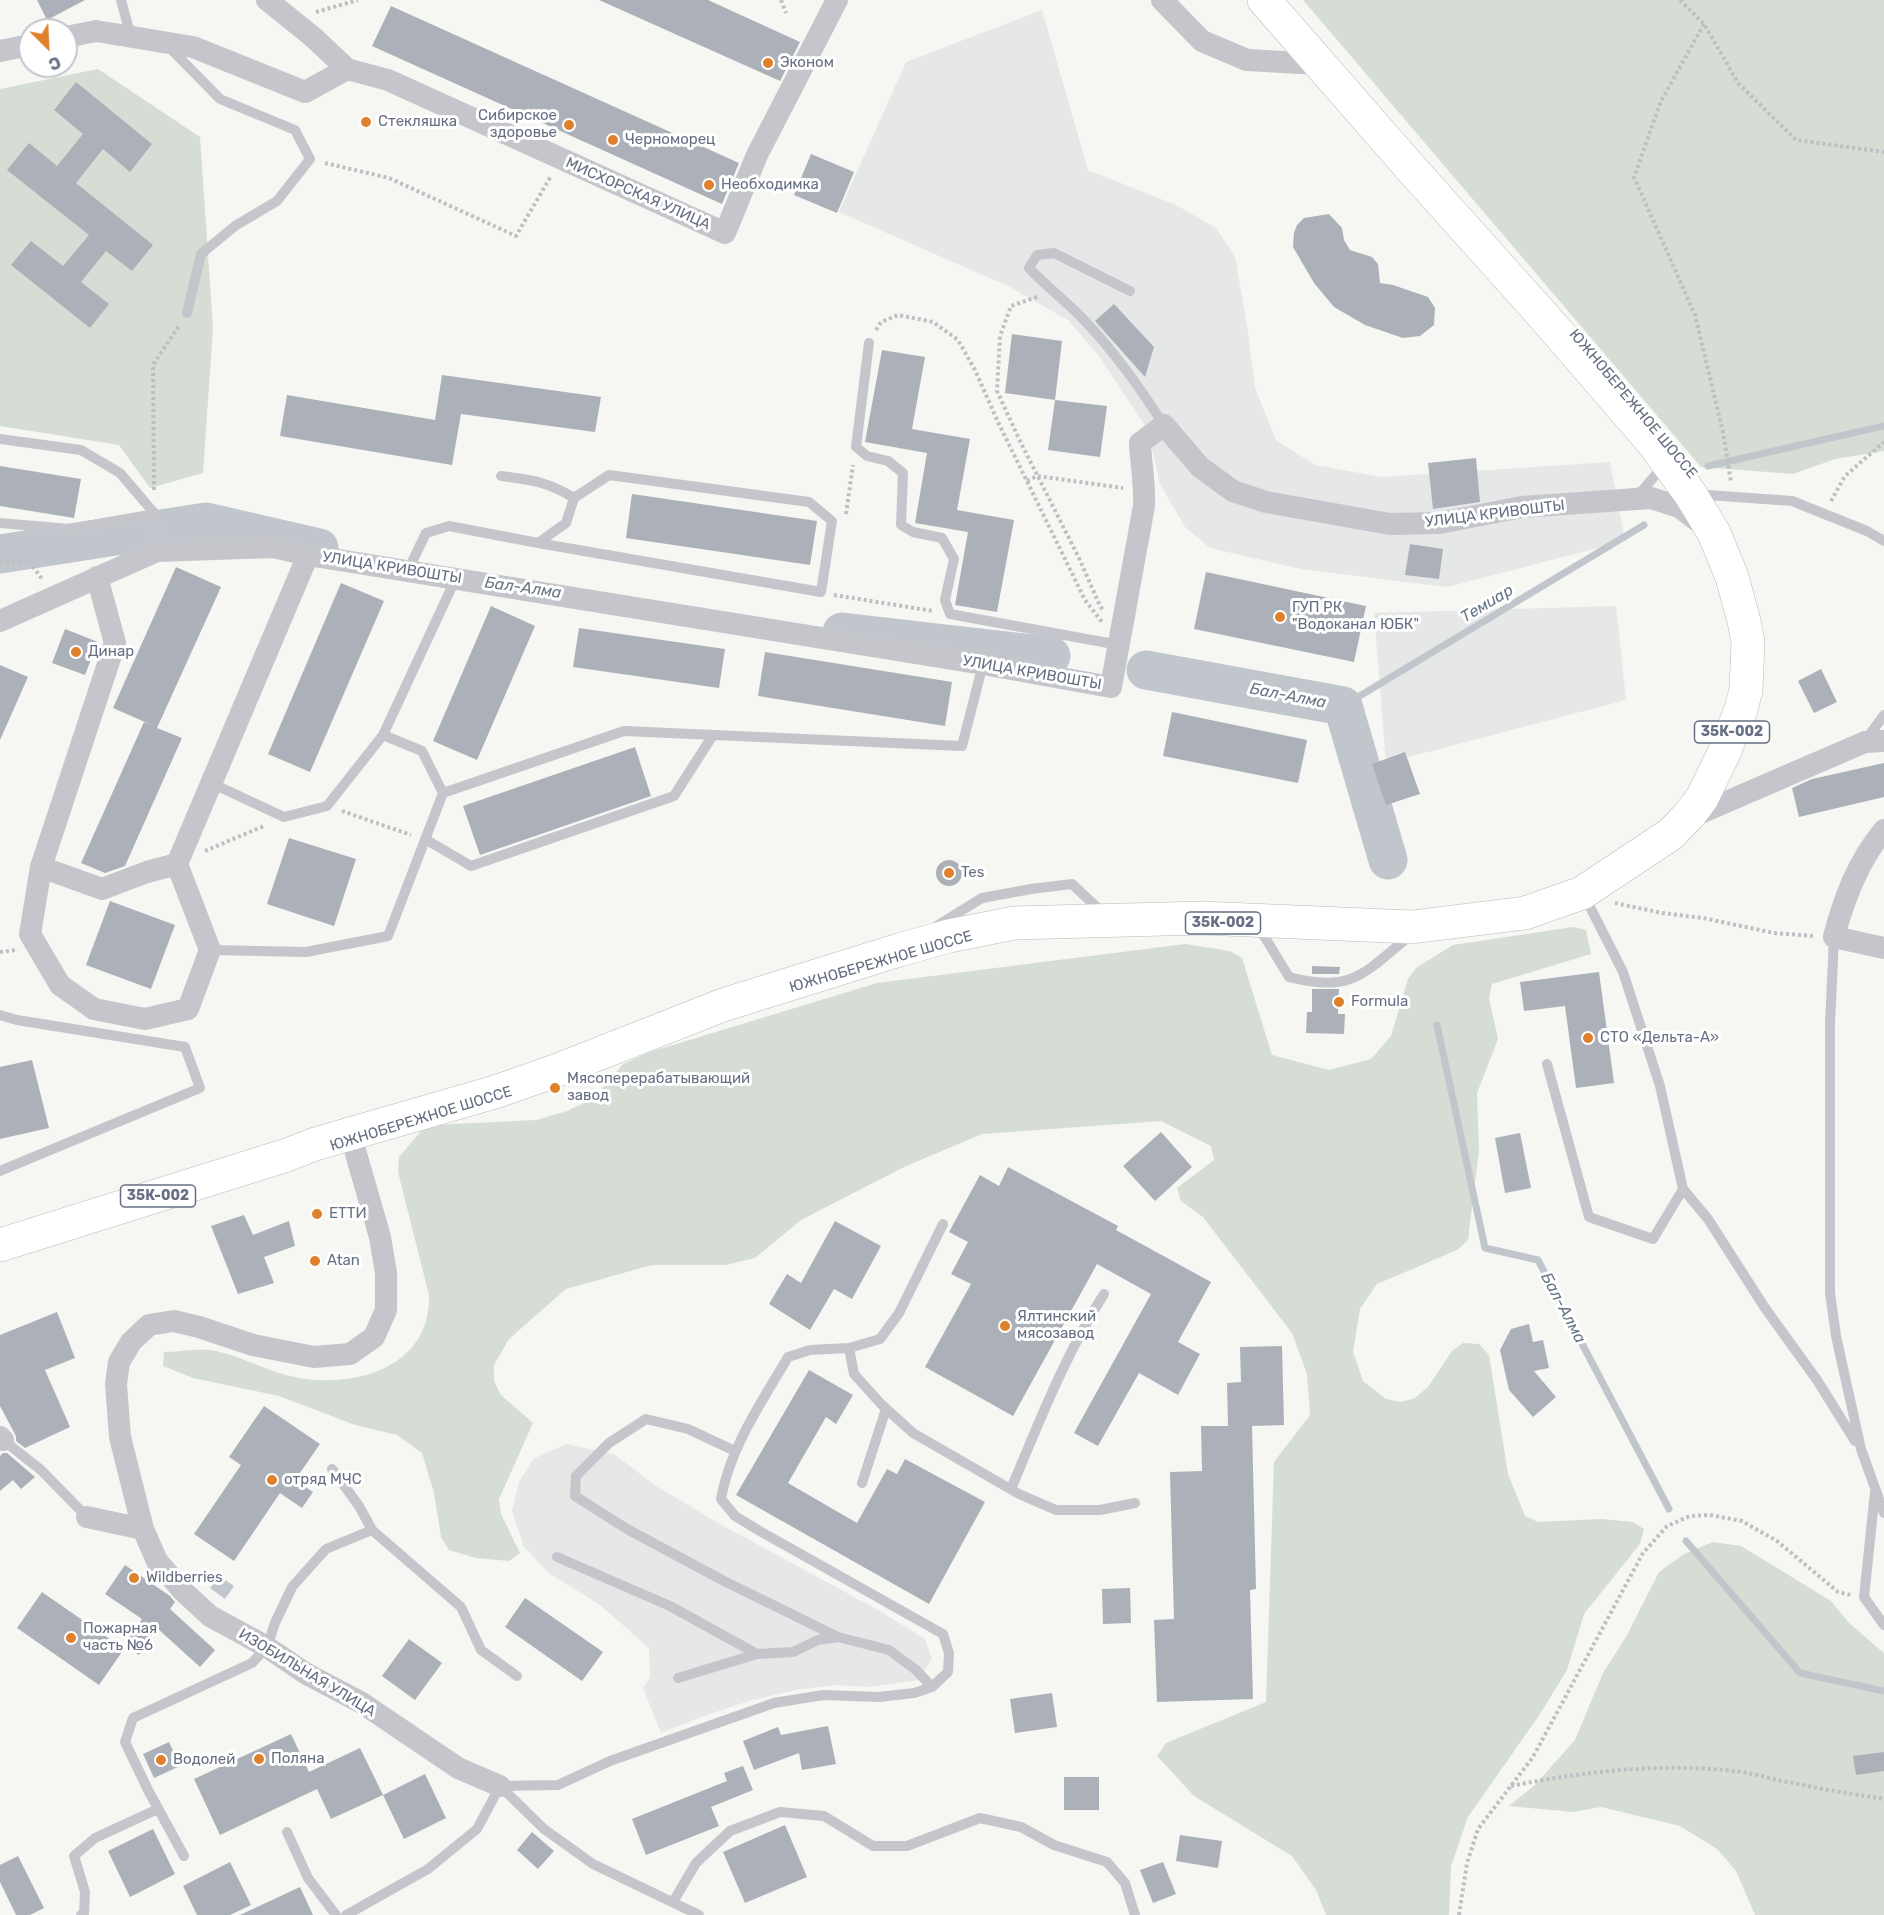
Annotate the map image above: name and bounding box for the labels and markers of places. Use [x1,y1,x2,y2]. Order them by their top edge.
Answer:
place label: Эконом [780,54,834,72]
marker: Эконом [761,56,775,70]
place label: Сибирское здоровье [478,107,557,142]
place label: Стекляшка [378,113,457,131]
marker: Стекляшка [359,115,373,129]
marker: Сибирское здоровье [562,118,576,132]
place label: Черноморец [625,131,715,149]
marker: Черноморец [606,133,620,147]
place label: Необходимка [721,176,819,194]
marker: Необходимка [702,178,716,192]
place label: ГУП РК "Водоканал ЮБК" [1292,599,1419,634]
marker: ГУП РК "Водоканал ЮБК" [1273,610,1287,624]
place label: Динар [88,643,134,661]
marker: Динар [69,645,83,659]
place label: Tes [961,864,984,882]
marker: Tes [942,866,956,880]
place label: Formula [1351,993,1408,1011]
marker: Formula [1332,995,1346,1009]
place label: СТО «Дельта-А» [1600,1029,1719,1047]
marker: СТО «Дельта-А» [1581,1031,1595,1045]
place label: Мясоперерабатывающий завод [567,1070,750,1105]
marker: Мясоперерабатывающий завод [548,1081,562,1095]
place label: ЕТТИ [329,1205,367,1223]
marker: ЕТТИ [310,1207,324,1221]
place label: Atan [327,1252,360,1270]
marker: Atan [308,1254,322,1268]
place label: Ялтинский мясозавод [1017,1308,1096,1343]
marker: Ялтинский мясозавод [998,1319,1012,1333]
place label: отряд МЧС [284,1471,362,1489]
marker: отряд МЧС [265,1473,279,1487]
place label: Wildberries [146,1569,223,1587]
marker: Wildberries [127,1571,141,1585]
place label: Пожарная часть №6 [83,1620,157,1655]
marker: Пожарная часть №6 [64,1631,78,1645]
place label: Поляна [271,1750,324,1768]
place label: Водолей [173,1751,235,1769]
marker: Поляна [252,1752,266,1766]
marker: Водолей [154,1753,168,1767]

